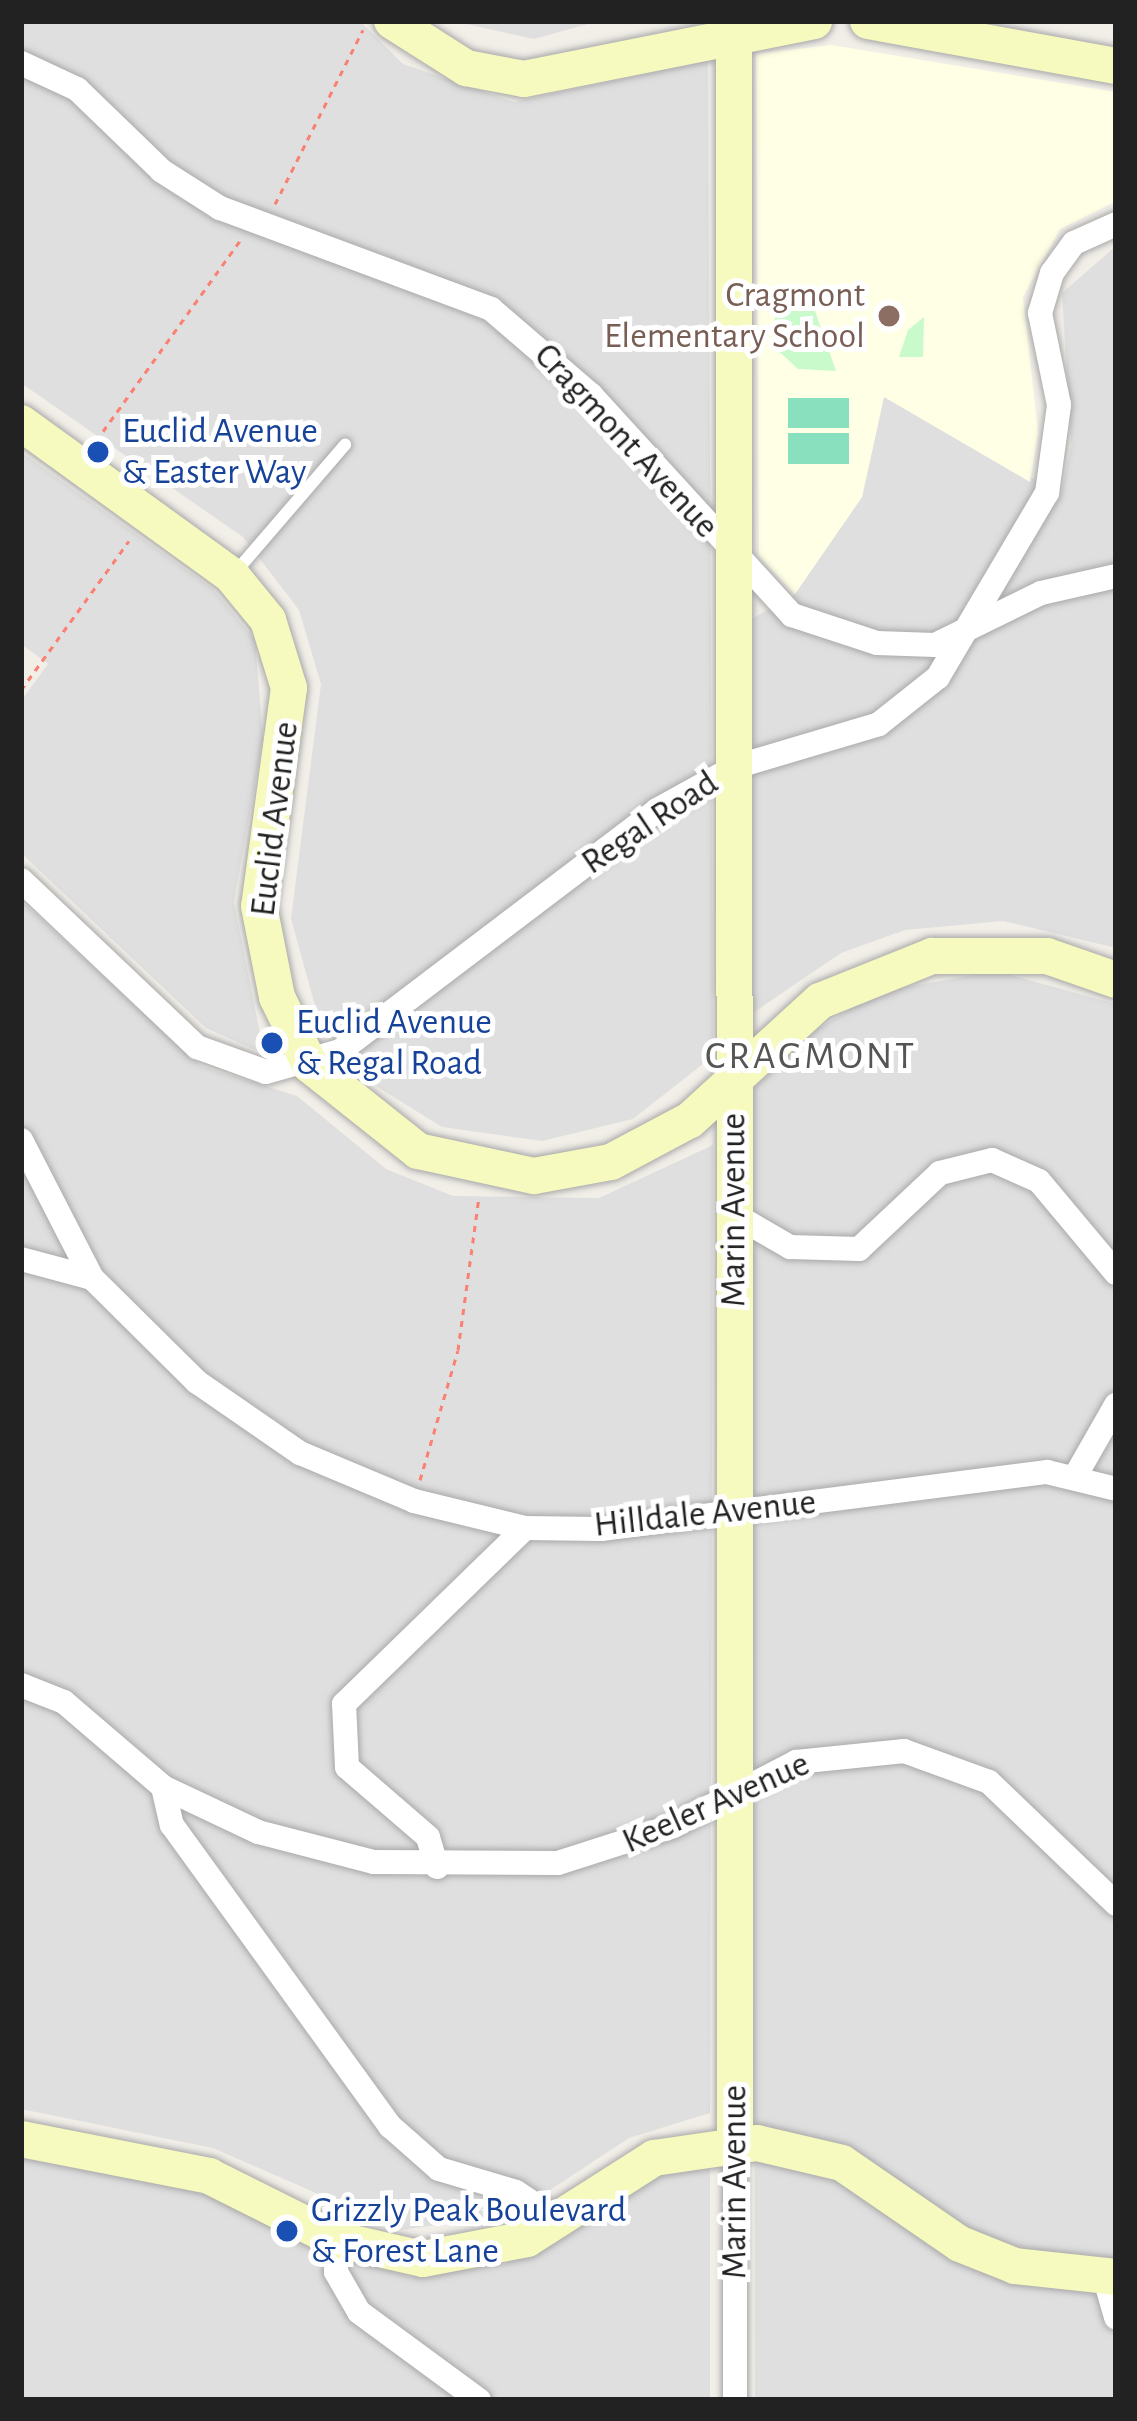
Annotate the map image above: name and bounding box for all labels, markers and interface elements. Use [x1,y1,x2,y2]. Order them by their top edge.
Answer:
place label: Cragmont Elementary School [604,273,865,358]
marker: Cragmont Elementary School [876,303,902,329]
street label: Cragmont Avenue [525,335,727,547]
place label: Euclid Avenue & Easter Way [122,409,318,494]
marker: Euclid Avenue & Easter Way [85,439,111,465]
street label: Euclid Avenue [242,719,308,919]
street label: Regal Road [574,762,726,884]
place label: Euclid Avenue & Regal Road [296,1000,492,1085]
marker: Euclid Avenue & Regal Road [259,1030,285,1056]
district label: CRAGMONT [705,1034,917,1080]
street label: Marin Avenue [712,1113,756,1307]
street label: Hilldale Avenue [592,1481,818,1547]
street label: Keeler Avenue [616,1743,816,1863]
street label: Marin Avenue [713,2085,757,2279]
place label: Grizzly Peak Boulevard & Forest Lane [311,2188,627,2273]
marker: Grizzly Peak Boulevard & Forest Lane [274,2218,300,2244]

